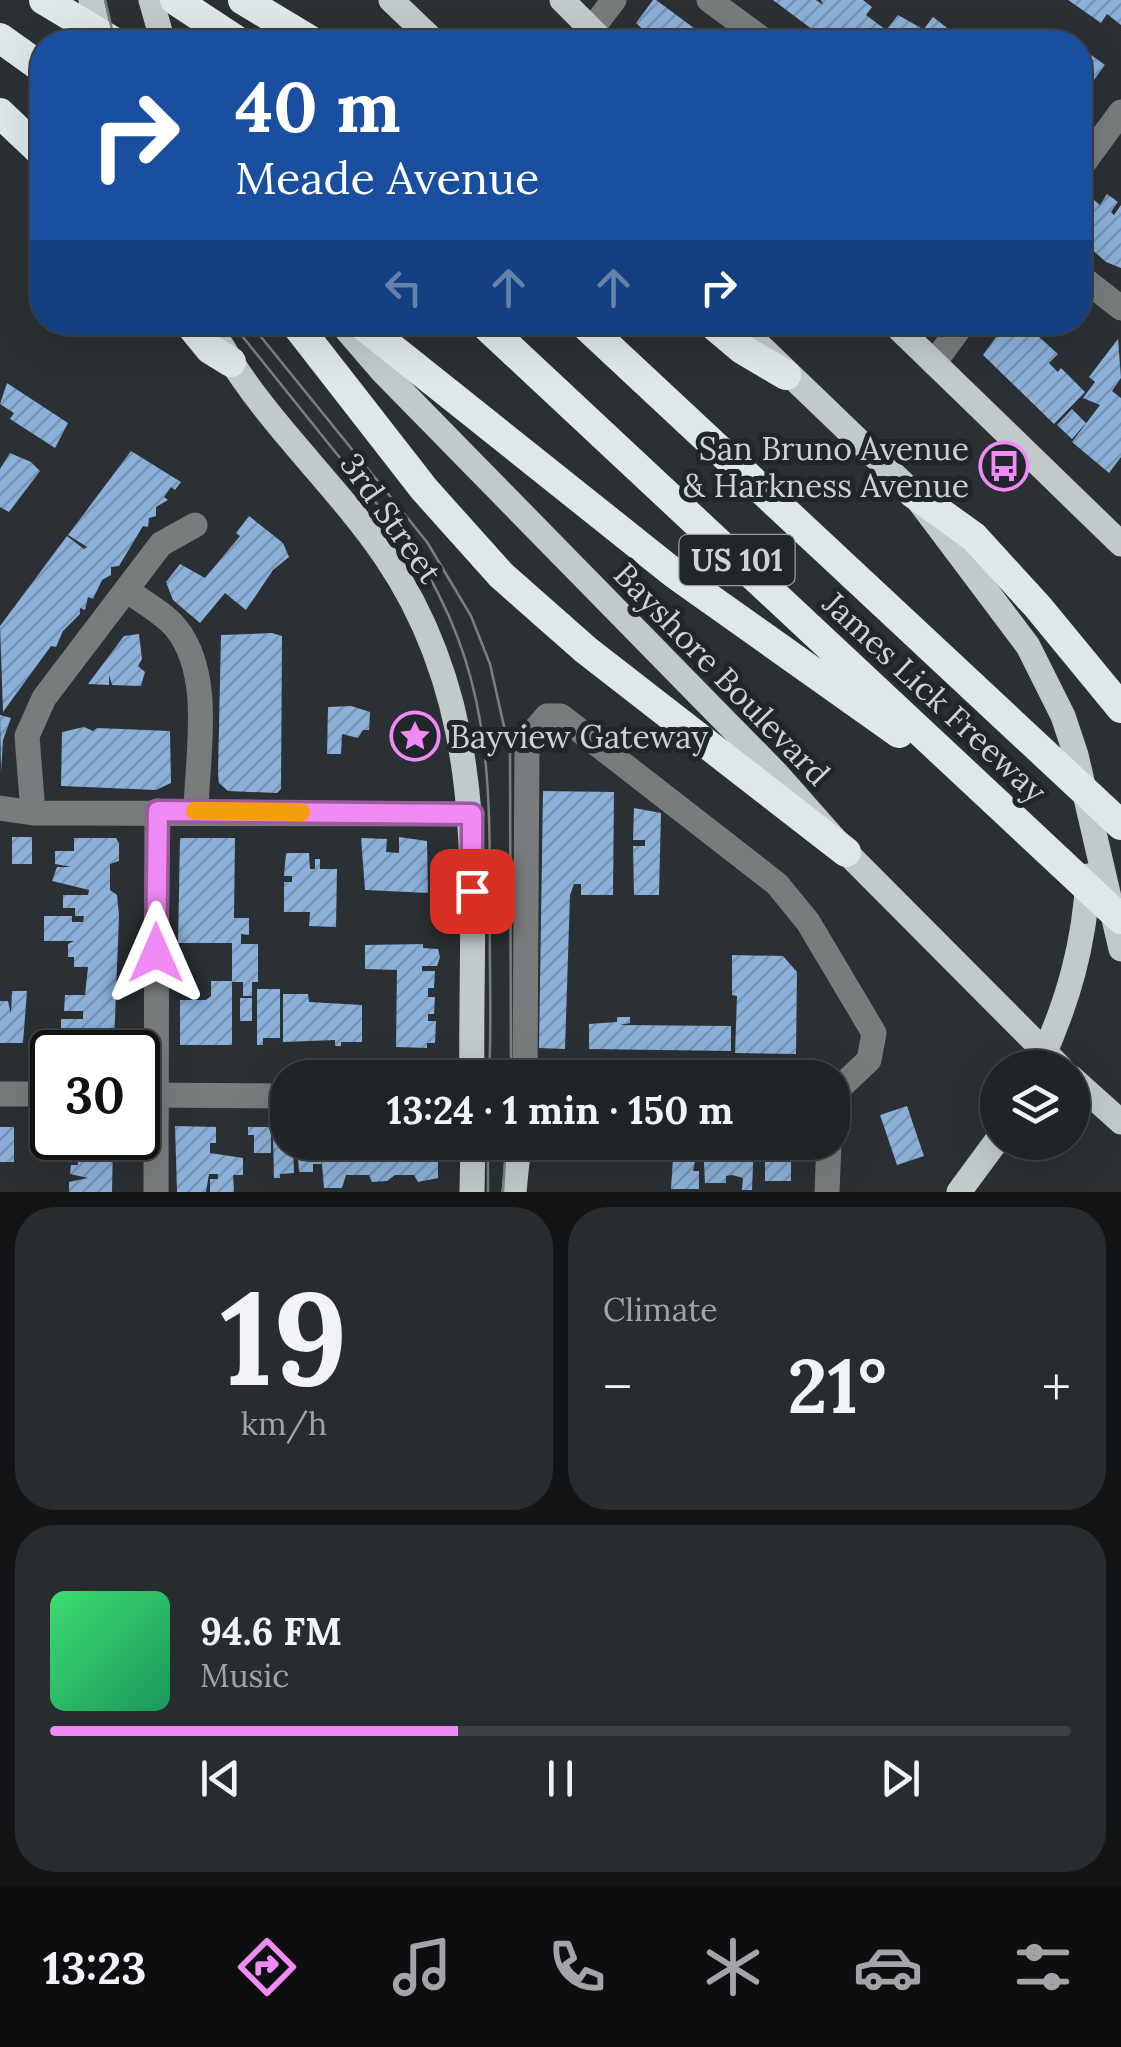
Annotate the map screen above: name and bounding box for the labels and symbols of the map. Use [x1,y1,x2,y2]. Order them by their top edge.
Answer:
place label: San Bruno Avenue & Harkness Avenue [683,428,969,506]
bus stop icon: San Bruno Avenue & Harkness Avenue [978,440,1030,492]
street label: 3rd Street [331,445,451,592]
road number: US 101 [680,535,794,585]
street label: Bayshore Boulevard [605,554,839,794]
street label: James Lick Freeway [814,582,1055,811]
place icon: Bayview Gateway [389,710,441,762]
place label: Bayview Gateway [450,716,708,757]
pin [430,849,515,934]
position arrow [104,901,208,1005]
speed limit sign: 30 [30,1030,160,1160]

